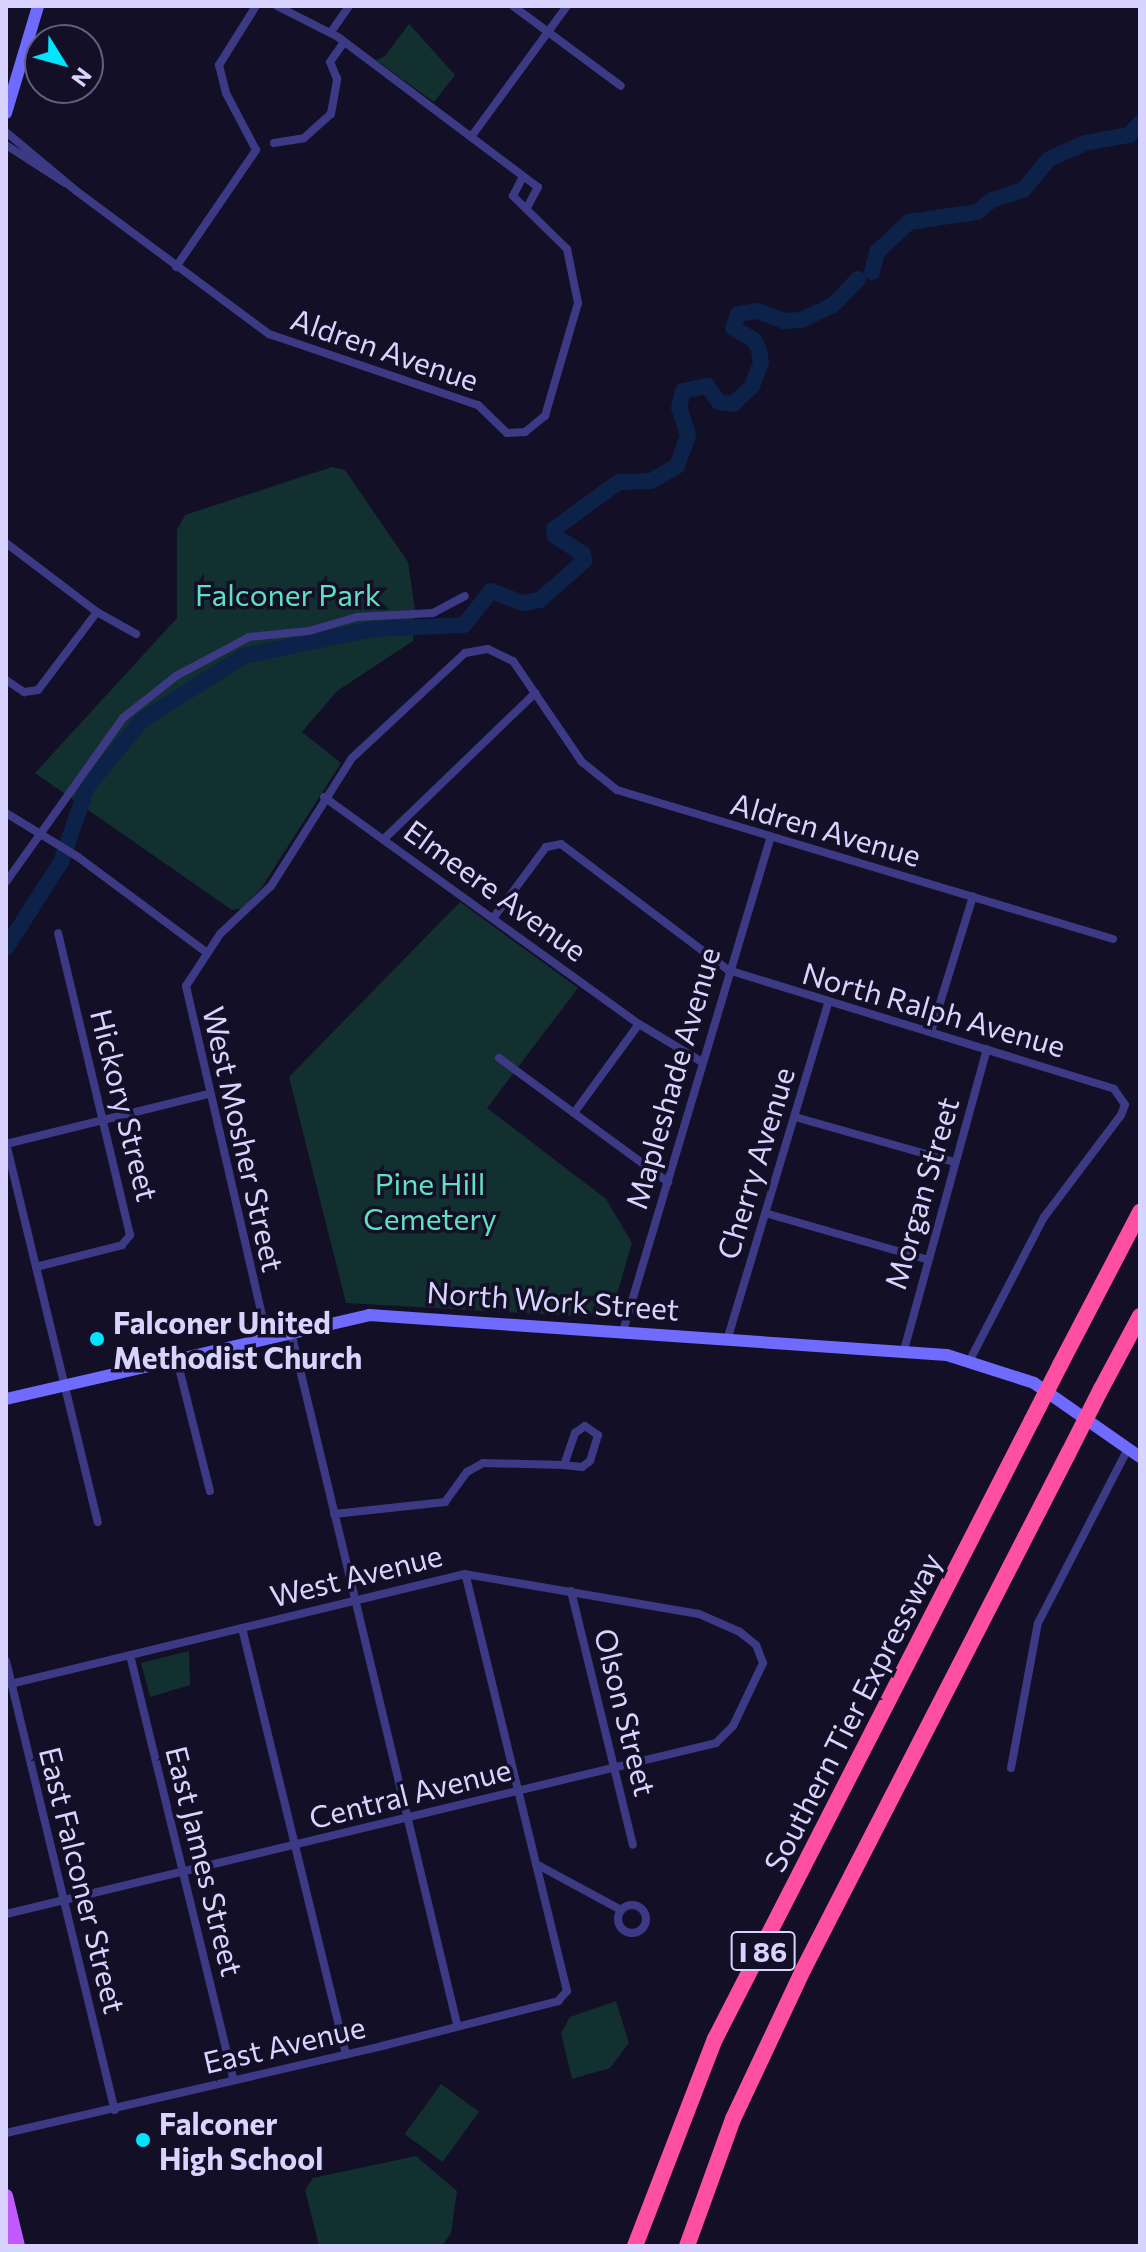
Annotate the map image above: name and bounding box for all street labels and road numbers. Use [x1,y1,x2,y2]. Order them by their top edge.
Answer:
street label: Aldren Avenue [287,300,483,398]
street label: Aldren Avenue [727,785,925,873]
street label: Elmeere Avenue [398,812,594,968]
street label: Mapleshade Avenue [617,943,727,1213]
street label: North Ralph Avenue [798,954,1070,1064]
street label: West Mosher Street [196,1003,292,1275]
street label: Hickory Street [84,1005,166,1205]
street label: Cherry Avenue [709,1063,801,1263]
street label: Morgan Street [876,1093,966,1293]
street label: North Work Street [426,1273,680,1327]
street label: West Avenue [266,1536,446,1614]
street label: Southern Tier Expressway [756,1546,948,1878]
street label: Olson Street [588,1624,664,1800]
street label: East James Street [159,1742,251,1980]
street label: East Falconer Street [32,1743,134,2017]
street label: Central Avenue [305,1751,515,1835]
road number: I 86 [729,1927,797,1975]
street label: East Avenue [200,2008,368,2080]

